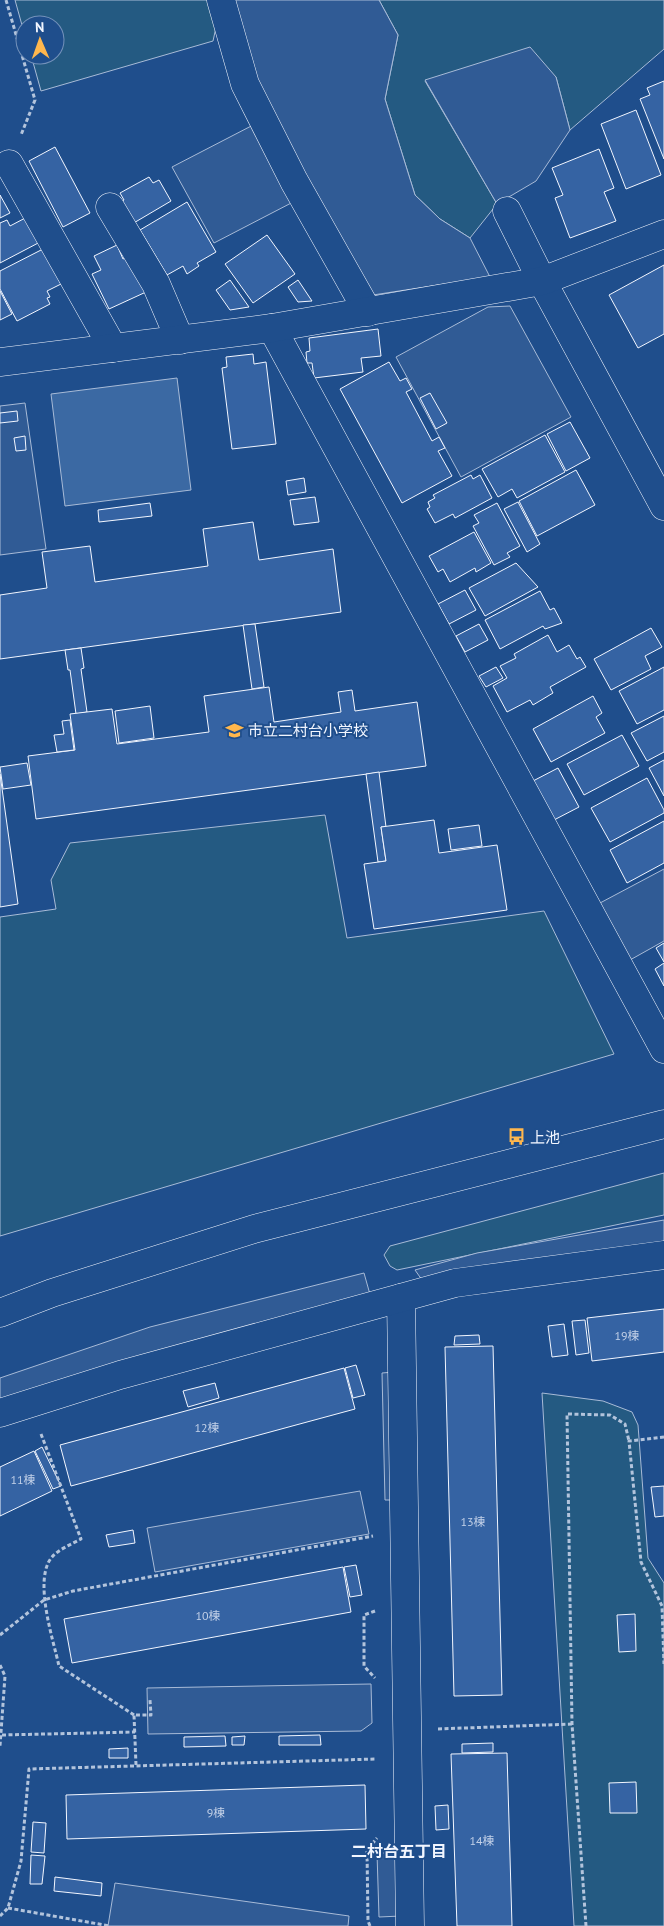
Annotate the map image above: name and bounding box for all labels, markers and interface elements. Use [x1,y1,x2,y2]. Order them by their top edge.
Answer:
north arrow [15,15,65,65]
text: N [35,18,44,36]
school or university icon: 市立二村台小学校 [224,720,244,740]
place label: 市立二村台小学校 [248,721,368,740]
bus stop icon: 上池 [506,1127,526,1147]
place label: 上池 [530,1128,560,1147]
house number: 19棟 [614,1328,640,1343]
house number: 12棟 [194,1420,220,1435]
house number: 11棟 [10,1472,36,1487]
house number: 13棟 [460,1514,486,1529]
house number: 10棟 [195,1608,221,1623]
house number: 9棟 [207,1805,225,1820]
house number: 14棟 [469,1833,495,1848]
district label: 二村台五丁目 [351,1841,447,1861]

